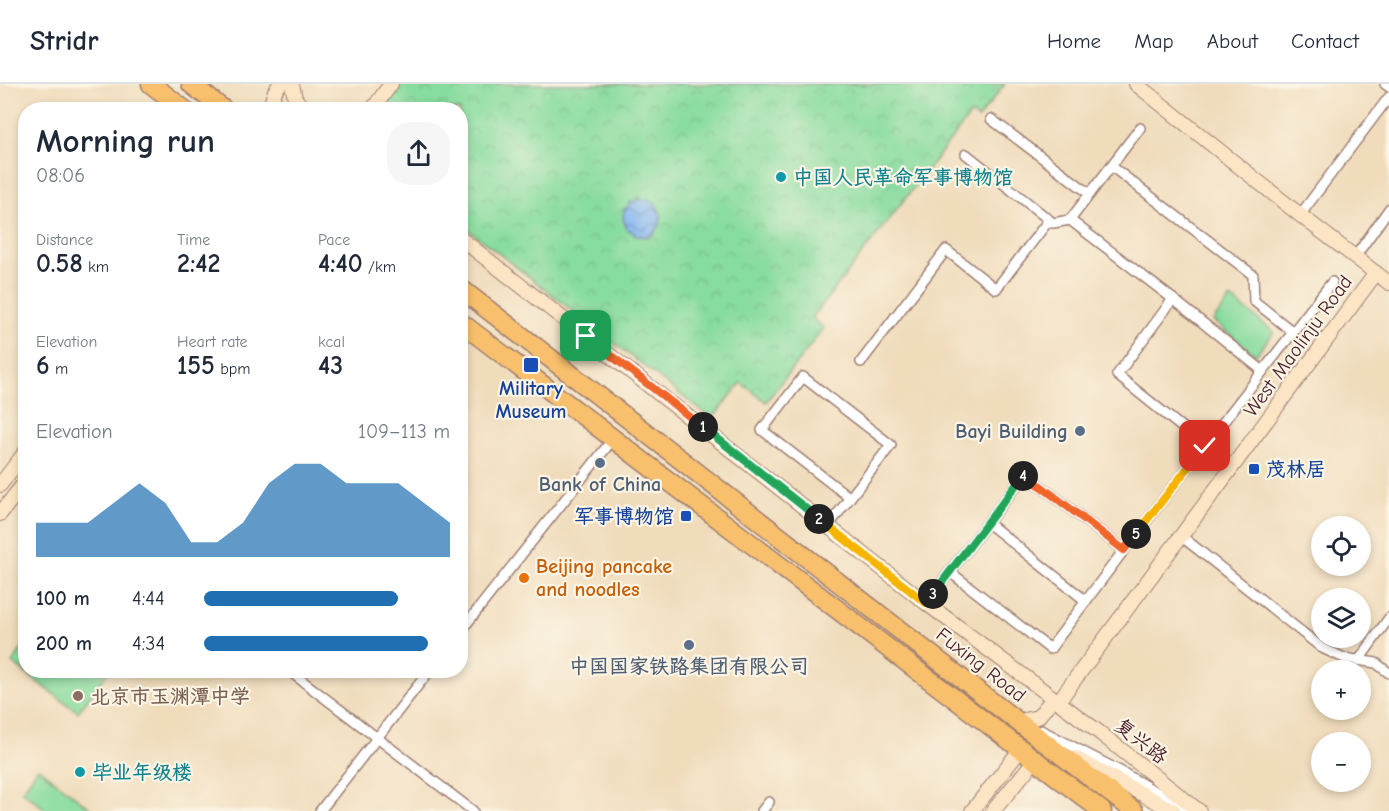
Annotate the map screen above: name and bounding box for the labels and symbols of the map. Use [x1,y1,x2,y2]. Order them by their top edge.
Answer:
place label: 中国人民革命军事博物馆 [793,166,1013,189]
marker: 中国人民革命军事博物馆 [774,170,788,184]
street label: West Maolinju Road [1239,271,1357,421]
pin [560,310,611,361]
marker: Military Museum [522,356,540,374]
place label: Military Museum [495,377,567,423]
pin: 1 [688,412,718,442]
place label: Bayi Building [955,420,1068,443]
pin [1179,420,1230,471]
marker: Bayi Building [1073,424,1087,438]
marker: Bank of China [593,456,607,470]
place label: 茂林居 [1266,458,1326,481]
pin: 4 [1008,461,1038,491]
marker: 茂林居 [1247,462,1261,476]
place label: Bank of China [539,473,661,496]
pin: 2 [804,504,834,534]
place label: 军事博物馆 [574,505,674,528]
marker: 军事博物馆 [679,509,693,523]
pin: 5 [1121,519,1151,549]
place label: Beijing pancake and noodles [536,555,672,601]
marker: Beijing pancake and noodles [517,571,531,585]
pin: 3 [918,579,948,609]
street label: Fuxing Road [932,623,1030,707]
marker: 中国国家铁路集团有限公司 [682,638,696,652]
place label: 中国国家铁路集团有限公司 [569,655,809,678]
place label: 北京市玉渊潭中学 [90,685,250,708]
marker: 北京市玉渊潭中学 [71,689,85,703]
street label: 复兴路 [1110,713,1173,769]
place label: 毕业年级楼 [92,761,192,784]
marker: 毕业年级楼 [73,765,87,779]

